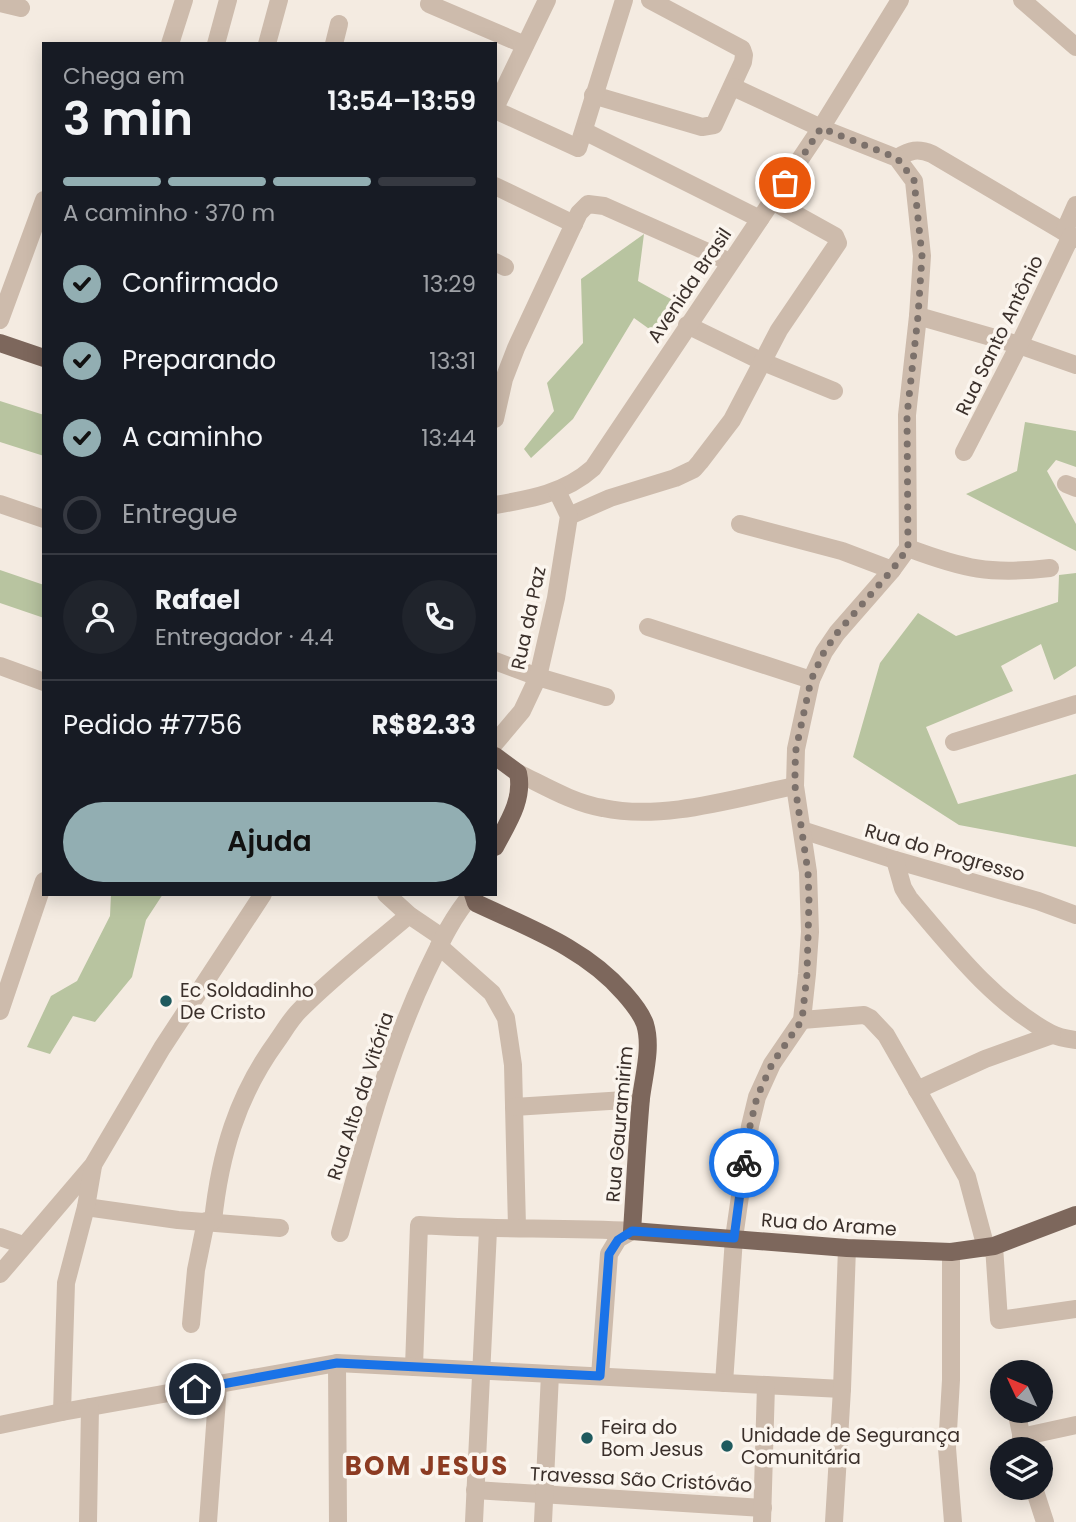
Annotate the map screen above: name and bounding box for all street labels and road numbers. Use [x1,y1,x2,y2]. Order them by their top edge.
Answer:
street label: Avenida Brasil [641,222,738,348]
street label: Rua Santo Antônio [949,251,1050,420]
street label: Rua da Paz [504,564,553,672]
street label: Rua do Progresso [862,817,1028,888]
street label: Rua Alto da Vitória [321,1009,400,1184]
street label: Rua Gauramirim [599,1045,640,1203]
street label: Rua do Arame [760,1206,898,1243]
street label: Travessa São Cristóvão [529,1460,753,1499]

